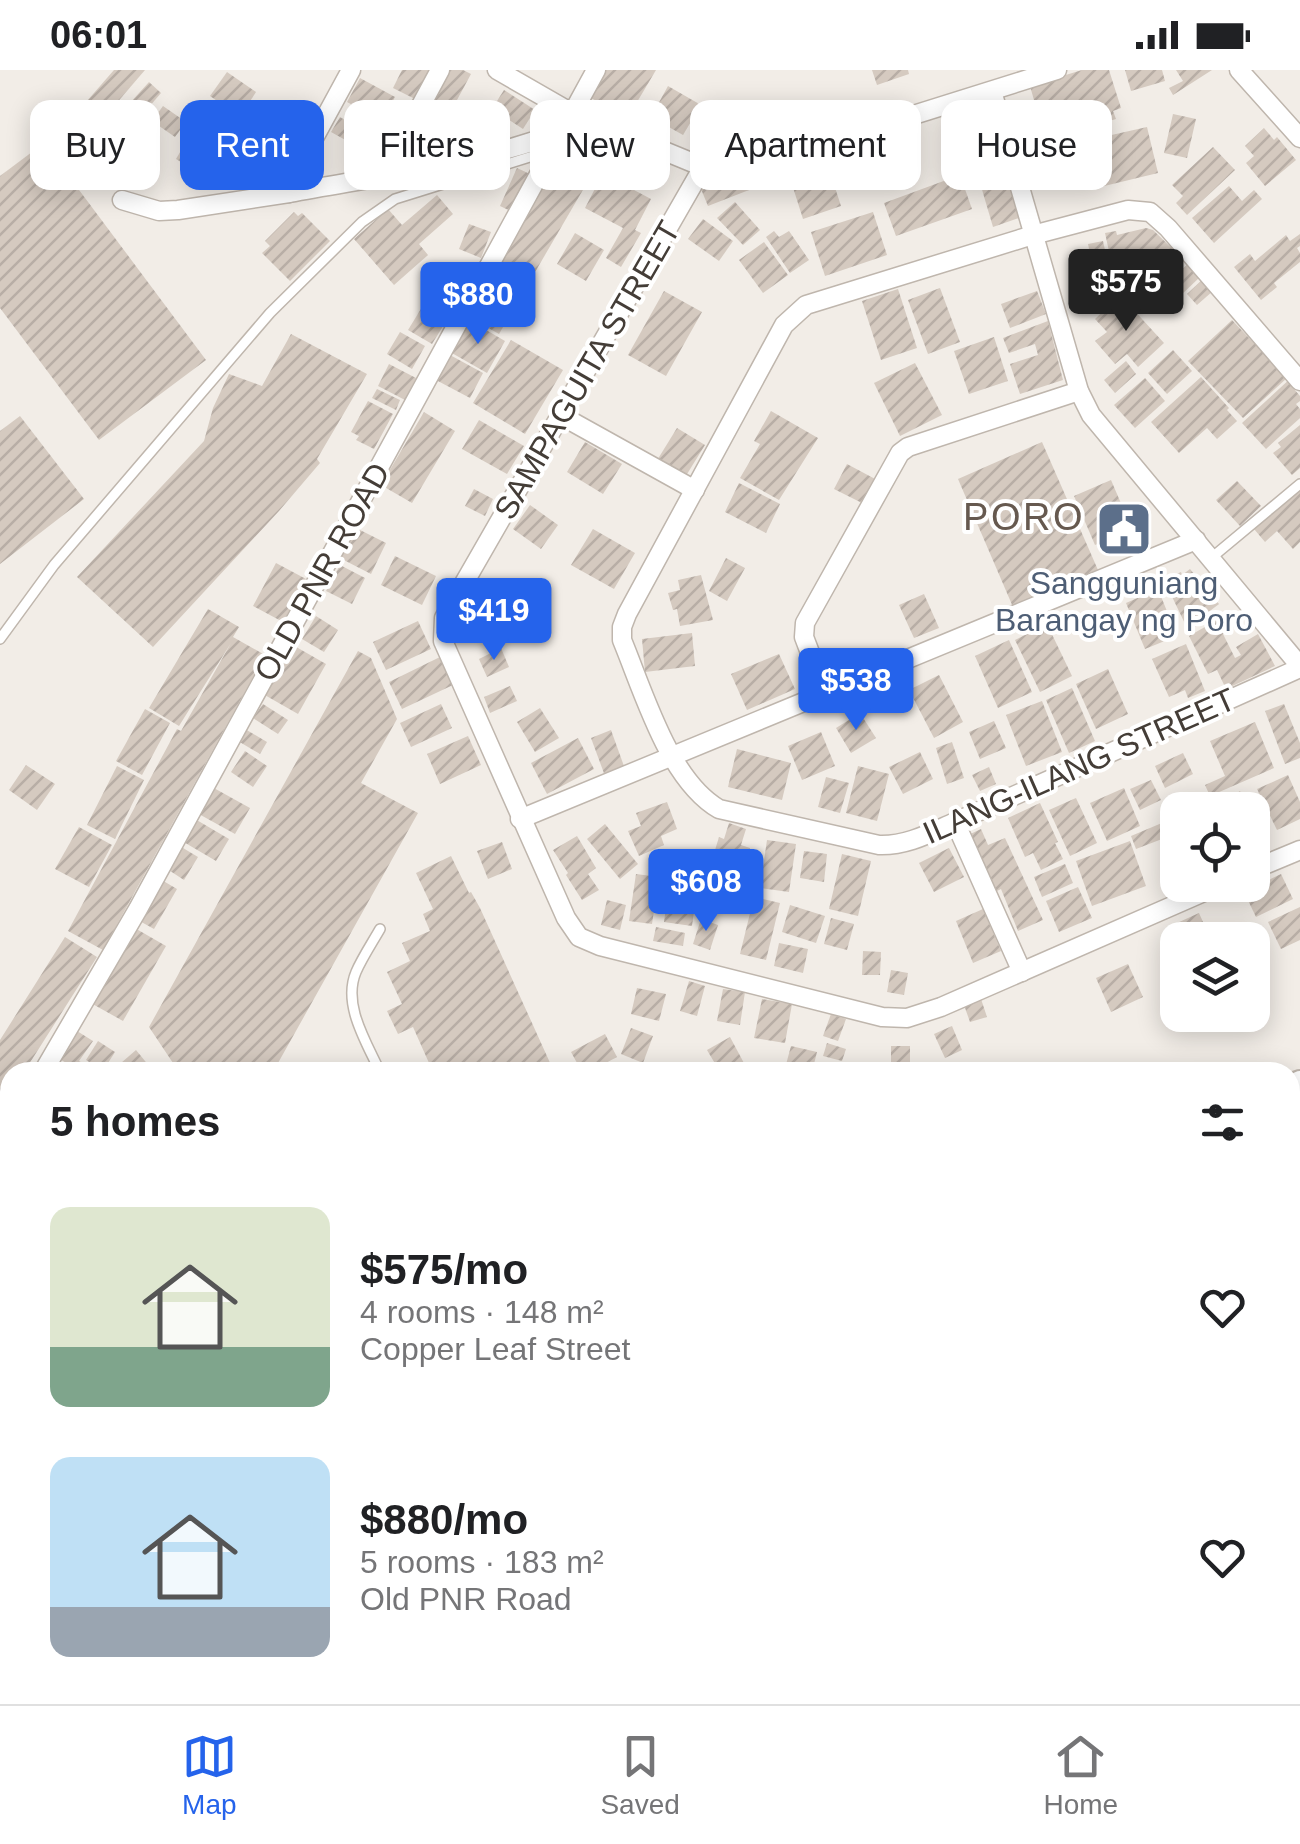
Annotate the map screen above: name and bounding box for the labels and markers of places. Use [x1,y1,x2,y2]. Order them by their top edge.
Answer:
pin: $575 [1067,249,1185,334]
pin: $880 [419,262,537,347]
public building icon: Sangguniang Barangay ng Poro [1094,499,1154,559]
place label: Sangguniang Barangay ng Poro [995,565,1253,638]
pin: $419 [435,578,553,663]
pin: $538 [797,648,915,733]
pin: $608 [647,849,765,934]

